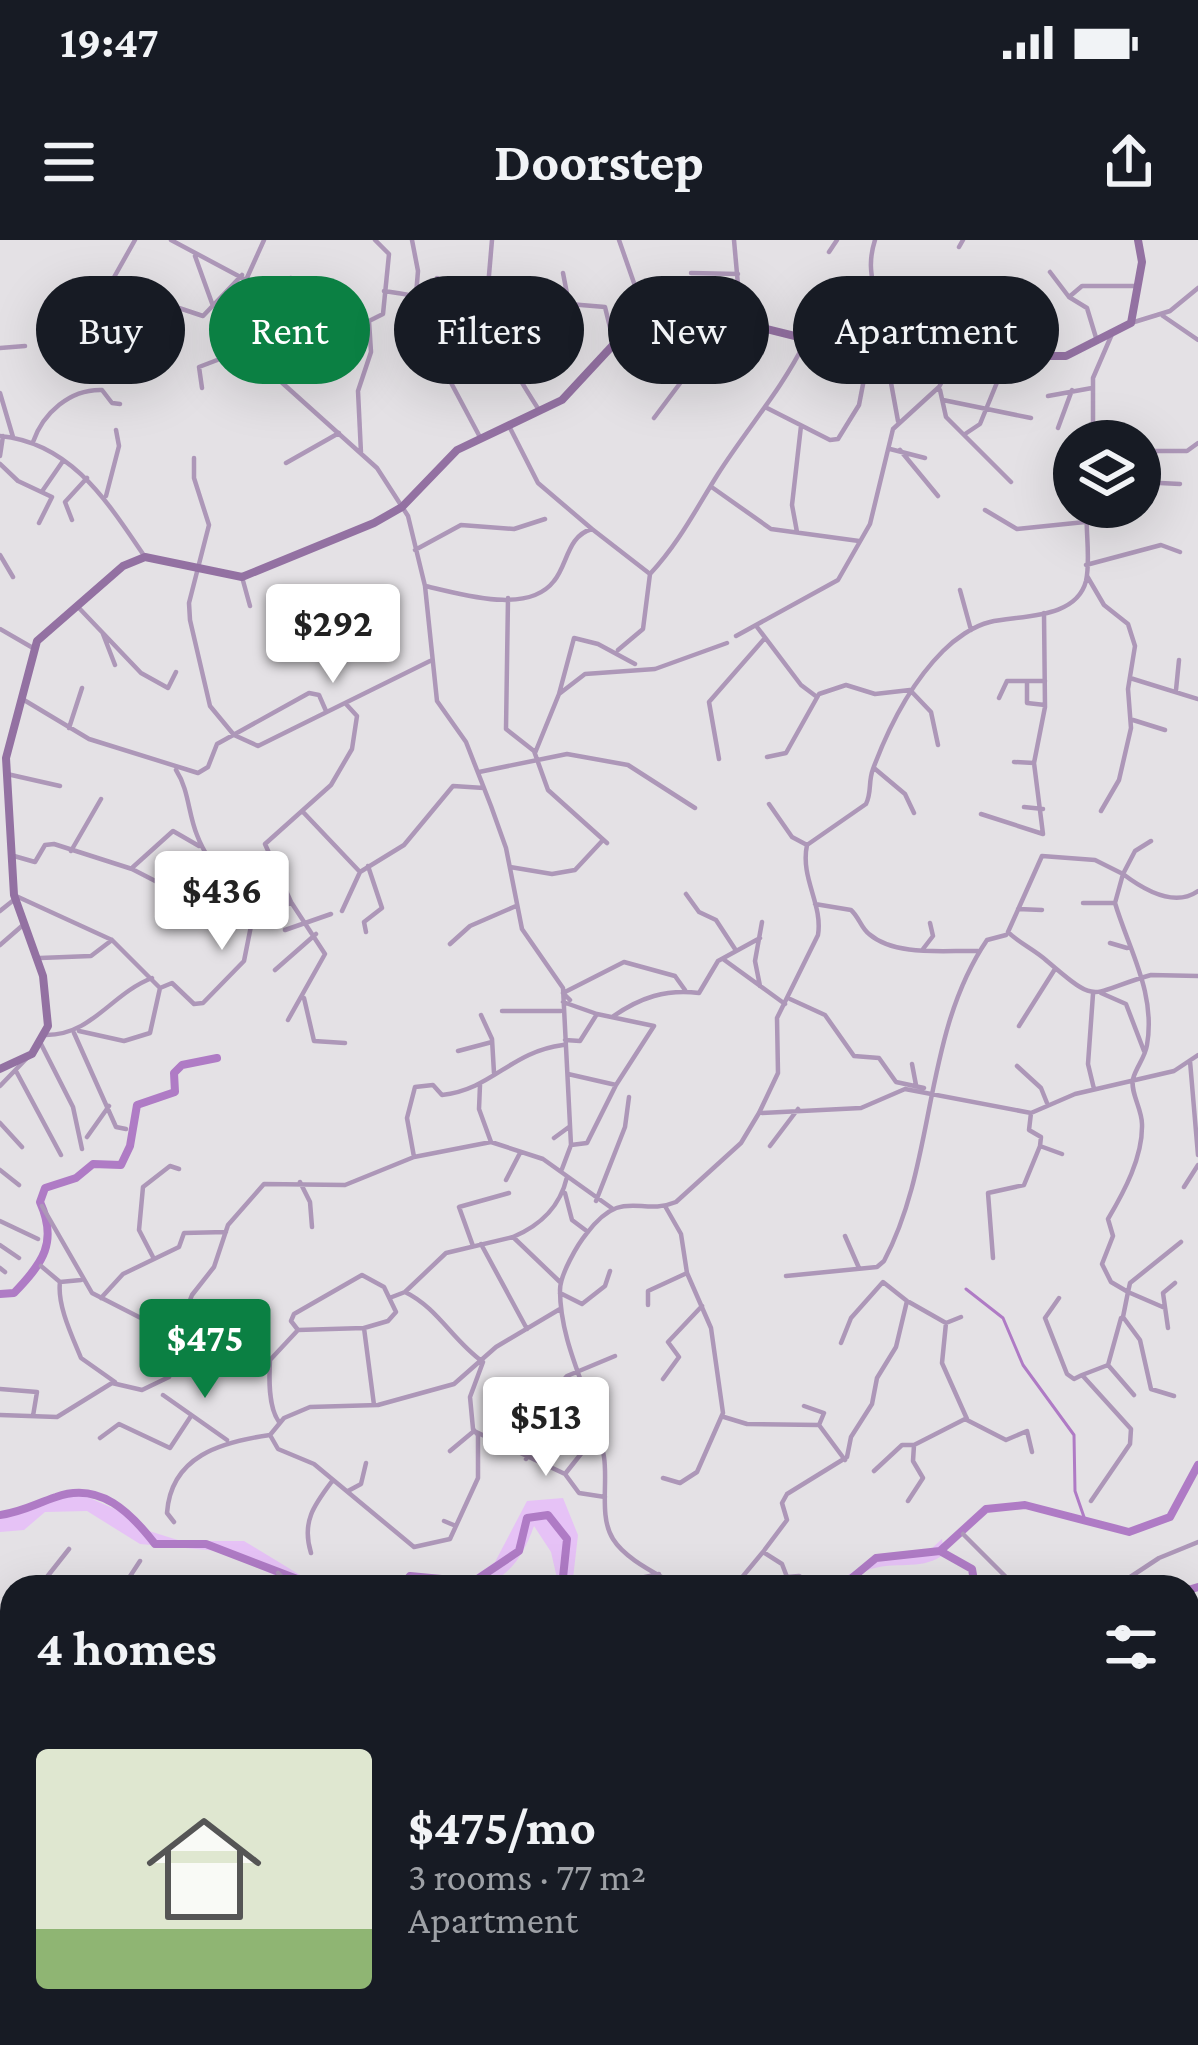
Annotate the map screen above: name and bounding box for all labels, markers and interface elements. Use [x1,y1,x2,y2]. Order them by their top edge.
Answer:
text: 19:47 [60,17,159,67]
icon: menu [36,129,102,195]
icon: share [1096,129,1162,195]
text: Doorstep [494,132,704,192]
chip: Buy [36,276,185,384]
chip: Rent [209,276,370,384]
chip: Filters [394,276,584,384]
chip: New [608,276,769,384]
chip: Apartment [793,276,1059,384]
map controls [1053,420,1161,528]
button: layers [1053,420,1161,528]
pin: $292 [262,584,404,686]
text: $292 [293,601,373,644]
pin: $436 [151,851,293,953]
text: $436 [182,868,262,911]
pin: $475 [134,1299,276,1401]
text: $475 [166,1316,244,1359]
pin: $513 [475,1377,617,1479]
text: $513 [510,1394,582,1437]
icon: filters [1098,1614,1164,1680]
text: 4 homes [36,1619,217,1676]
icon: home [132,1797,276,1941]
text: $475/mo [408,1798,596,1855]
text: 3 rooms · 77 m² [408,1855,646,1898]
text: Apartment [408,1898,578,1941]

